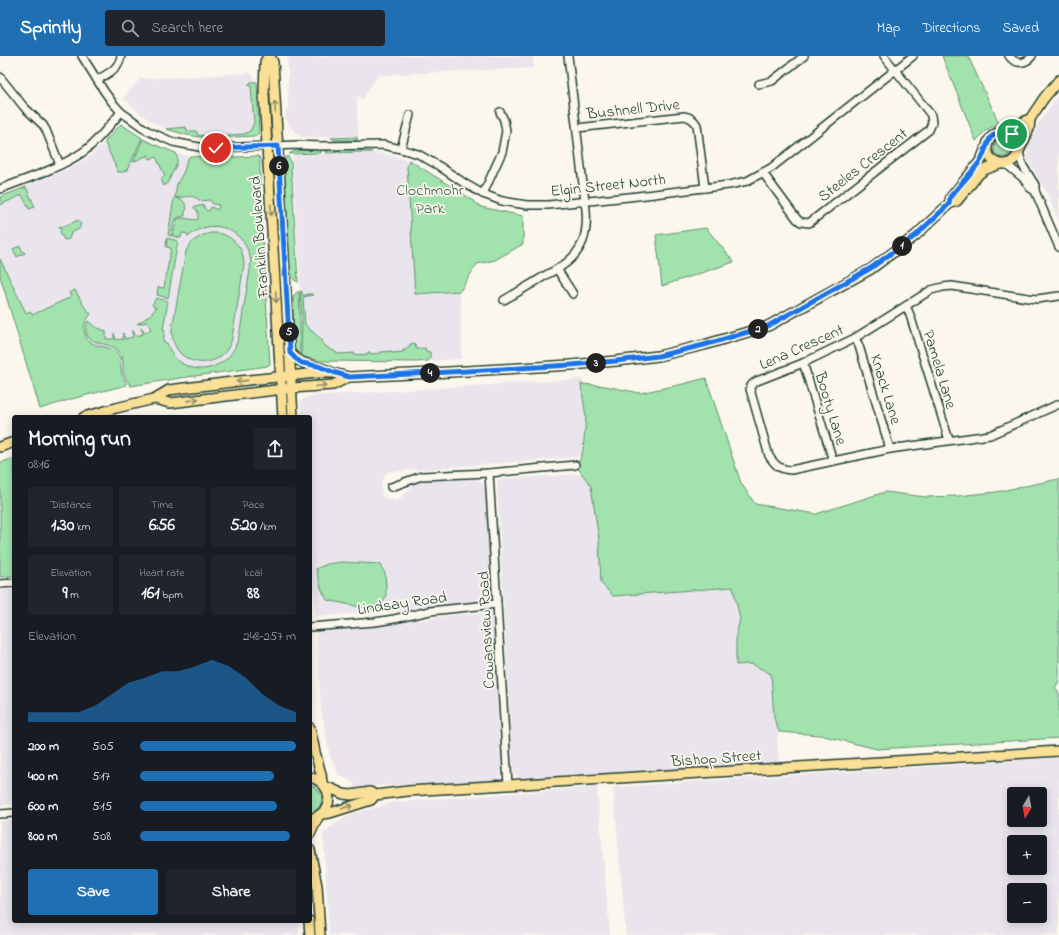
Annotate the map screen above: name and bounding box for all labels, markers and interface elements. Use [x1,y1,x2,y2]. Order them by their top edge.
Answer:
search box [105,10,385,46]
text: Sprintly [20,15,81,42]
icon: search [119,17,141,39]
text: Search here [151,17,223,39]
text: Map [877,18,900,39]
text: Directions [922,18,980,39]
text: Saved [1002,18,1039,39]
street label: Bushnell Drive [584,93,682,127]
one-way arrow [272,101,279,114]
pin [995,117,1029,151]
street label: Steeles Crescent [813,122,914,208]
icon: arrive [1001,123,1023,145]
pin [199,131,233,165]
icon: check [205,137,227,159]
pin: 6 [269,156,289,176]
text: 6 [277,158,281,174]
street label: Elgin Street North [549,168,667,204]
street label: Franklin Boulevard [244,175,276,299]
park label: Clochmohr Park [396,179,464,221]
one-way arrow [268,203,275,216]
pin: 1 [892,236,912,256]
text: 1 [900,238,904,254]
one-way arrow [273,290,280,303]
street label: Lena Crescent [756,318,848,377]
pin: 2 [748,319,768,339]
text: 2 [755,321,761,337]
pin: 5 [279,322,299,342]
text: 5 [286,324,292,340]
street label: Pamela Lane [916,327,963,413]
street label: Knack Lane [863,352,907,428]
pin: 3 [586,353,606,373]
text: 3 [594,355,598,371]
pin: 4 [420,363,440,383]
text: 4 [428,365,432,381]
street label: Booty Lane [807,368,853,449]
one-way arrow [236,377,249,384]
one-way arrow [314,382,327,390]
one-way arrow [186,396,199,404]
text: Morning run [28,424,131,456]
button: share [254,428,296,470]
text: 08:16 [28,455,49,474]
text: Distance [50,497,91,513]
text: Time [151,497,173,513]
text: Pace [243,497,264,513]
text: 1.30 [51,513,74,538]
text: 6:56 [149,513,175,538]
text: 5:20 [230,513,257,538]
text: km [74,519,90,535]
text: /km [257,519,277,535]
text: Elevation [50,565,91,581]
text: Heart rate [139,565,185,581]
text: kcal [245,565,262,581]
street label: Cowansview Road [472,570,502,689]
text: 9 [62,581,68,606]
text: 161 [141,581,160,606]
text: 88 [247,581,260,606]
street label: Lindsay Road [356,586,449,622]
text: m [68,587,79,603]
text: bpm [160,587,183,603]
text: Elevation [28,627,76,646]
text: 248–257 m [243,627,296,646]
text: 200 m [28,737,59,756]
text: 5:05 [92,737,114,756]
street label: Bishop Street [669,744,763,774]
text: 400 m [28,767,58,786]
text: 5:17 [92,767,110,786]
north arrow [1007,787,1047,827]
map controls [1007,787,1047,923]
text: 600 m [28,797,58,816]
text: 5:15 [92,797,112,816]
one-way arrow [340,803,353,810]
text: 800 m [28,827,57,846]
text: 5:08 [92,827,111,846]
button: + [1007,835,1047,875]
button: Save [28,869,158,915]
button: Share [166,869,296,915]
button: − [1007,883,1047,923]

